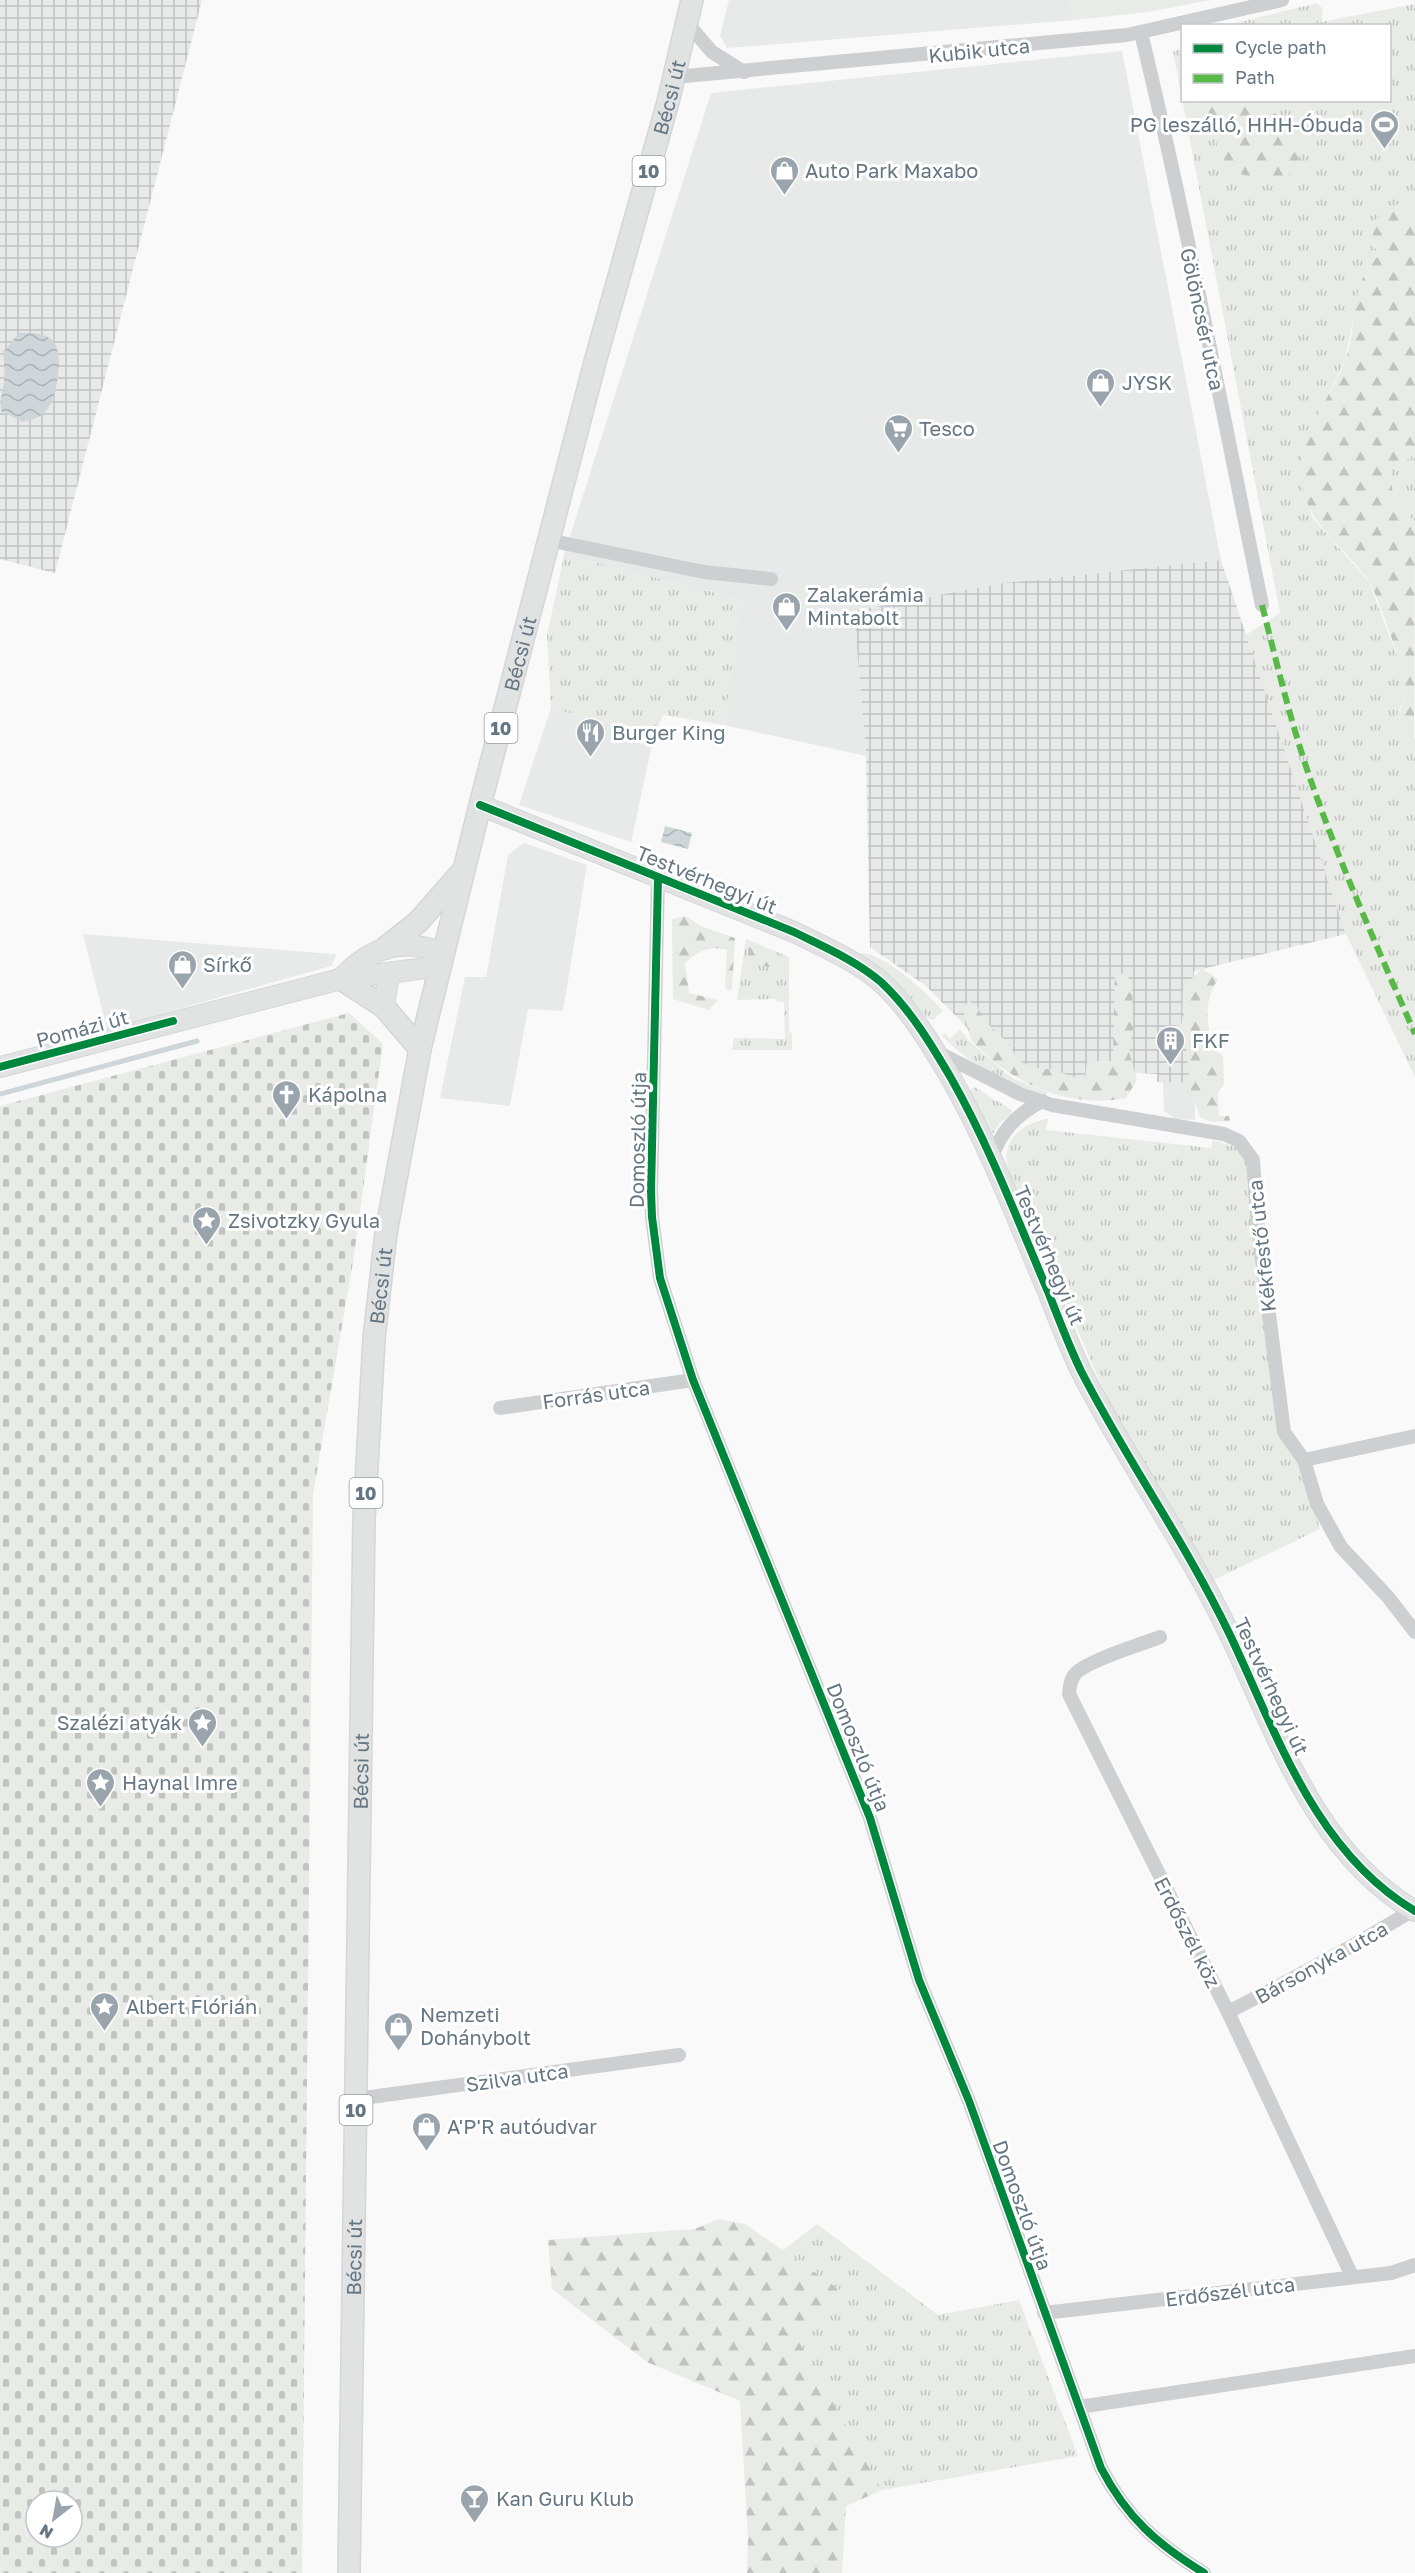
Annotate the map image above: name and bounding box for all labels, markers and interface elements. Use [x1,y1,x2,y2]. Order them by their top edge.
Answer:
legend [1181,24,1391,102]
street label: Kubik utca [927,33,1031,67]
text: Cycle path [1235,36,1327,58]
street label: Bécsi út [647,57,690,138]
text: Path [1235,66,1275,88]
sports icon: PG leszálló, HHH-Óbuda [1368,108,1400,150]
place label: PG leszálló, HHH-Óbuda [1130,112,1363,136]
shop icon: Auto Park Maxabo [768,154,800,196]
road number: 10 [632,156,666,186]
place label: Auto Park Maxabo [805,158,978,182]
street label: Gölöncsér utca [1176,246,1230,392]
shop icon: JYSK [1085,366,1117,408]
place label: JYSK [1122,370,1172,394]
supermarket icon: Tesco [882,412,914,454]
place label: Tesco [919,416,975,440]
place label: Zalakerámia Mintabolt [807,582,924,629]
shop icon: Zalakerámia Mintabolt [770,590,802,632]
street label: Bécsi út [498,613,541,694]
road number: 10 [484,713,518,743]
restaurant icon: Burger King [575,716,607,758]
place label: Burger King [612,720,726,744]
street label: Testvérhegyi út [633,840,781,918]
shop icon: Sírkő [166,948,198,990]
place label: Sírkő [203,952,252,976]
street label: Pomázi út [33,1004,131,1052]
building icon: FKF [1155,1024,1187,1066]
place label: FKF [1192,1028,1230,1052]
street label: Domoszló útja [624,1072,650,1208]
church icon: Kápolna [271,1078,303,1120]
place label: Kápolna [308,1082,387,1106]
street label: Kékfestő utca [1242,1179,1280,1313]
street label: Testvérhegyi út [1010,1182,1090,1328]
place icon: Zsivotzky Gyula [191,1204,223,1246]
place label: Zsivotzky Gyula [228,1208,380,1232]
street label: Bécsi út [364,1246,396,1325]
street label: Forrás utca [541,1375,651,1413]
road number: 10 [350,1478,382,1508]
street label: Testvérhegyi út [1230,1613,1314,1759]
street label: Domoszló útja [822,1679,896,1815]
place icon: Szalézi atyák [187,1706,219,1748]
place label: Szalézi atyák [57,1710,182,1734]
street label: Bécsi út [348,1732,373,1810]
place icon: Haynal Imre [85,1766,117,1808]
place label: Haynal Imre [122,1770,237,1794]
street label: Erdőszél köz [1150,1873,1226,1991]
street label: Bársonyka utca [1251,1916,1391,2008]
place icon: Albert Flórián [89,1990,121,2032]
place label: Albert Flórián [126,1994,257,2018]
place label: Nemzeti Dohánybolt [420,2002,531,2049]
shop icon: Nemzeti Dohánybolt [383,2010,415,2052]
street label: Szilva utca [464,2058,570,2096]
road number: 10 [340,2095,372,2125]
shop icon: A'P'R autóudvar [410,2110,442,2152]
place label: A'P'R autóudvar [447,2114,597,2138]
street label: Domoszló útja [988,2137,1058,2273]
street label: Bécsi út [341,2218,366,2296]
street label: Erdőszél utca [1164,2271,1296,2311]
bar icon: Kan Guru Klub [459,2482,491,2524]
place label: Kan Guru Klub [496,2486,634,2510]
north arrow [24,2489,84,2549]
text: N [36,2520,57,2544]

